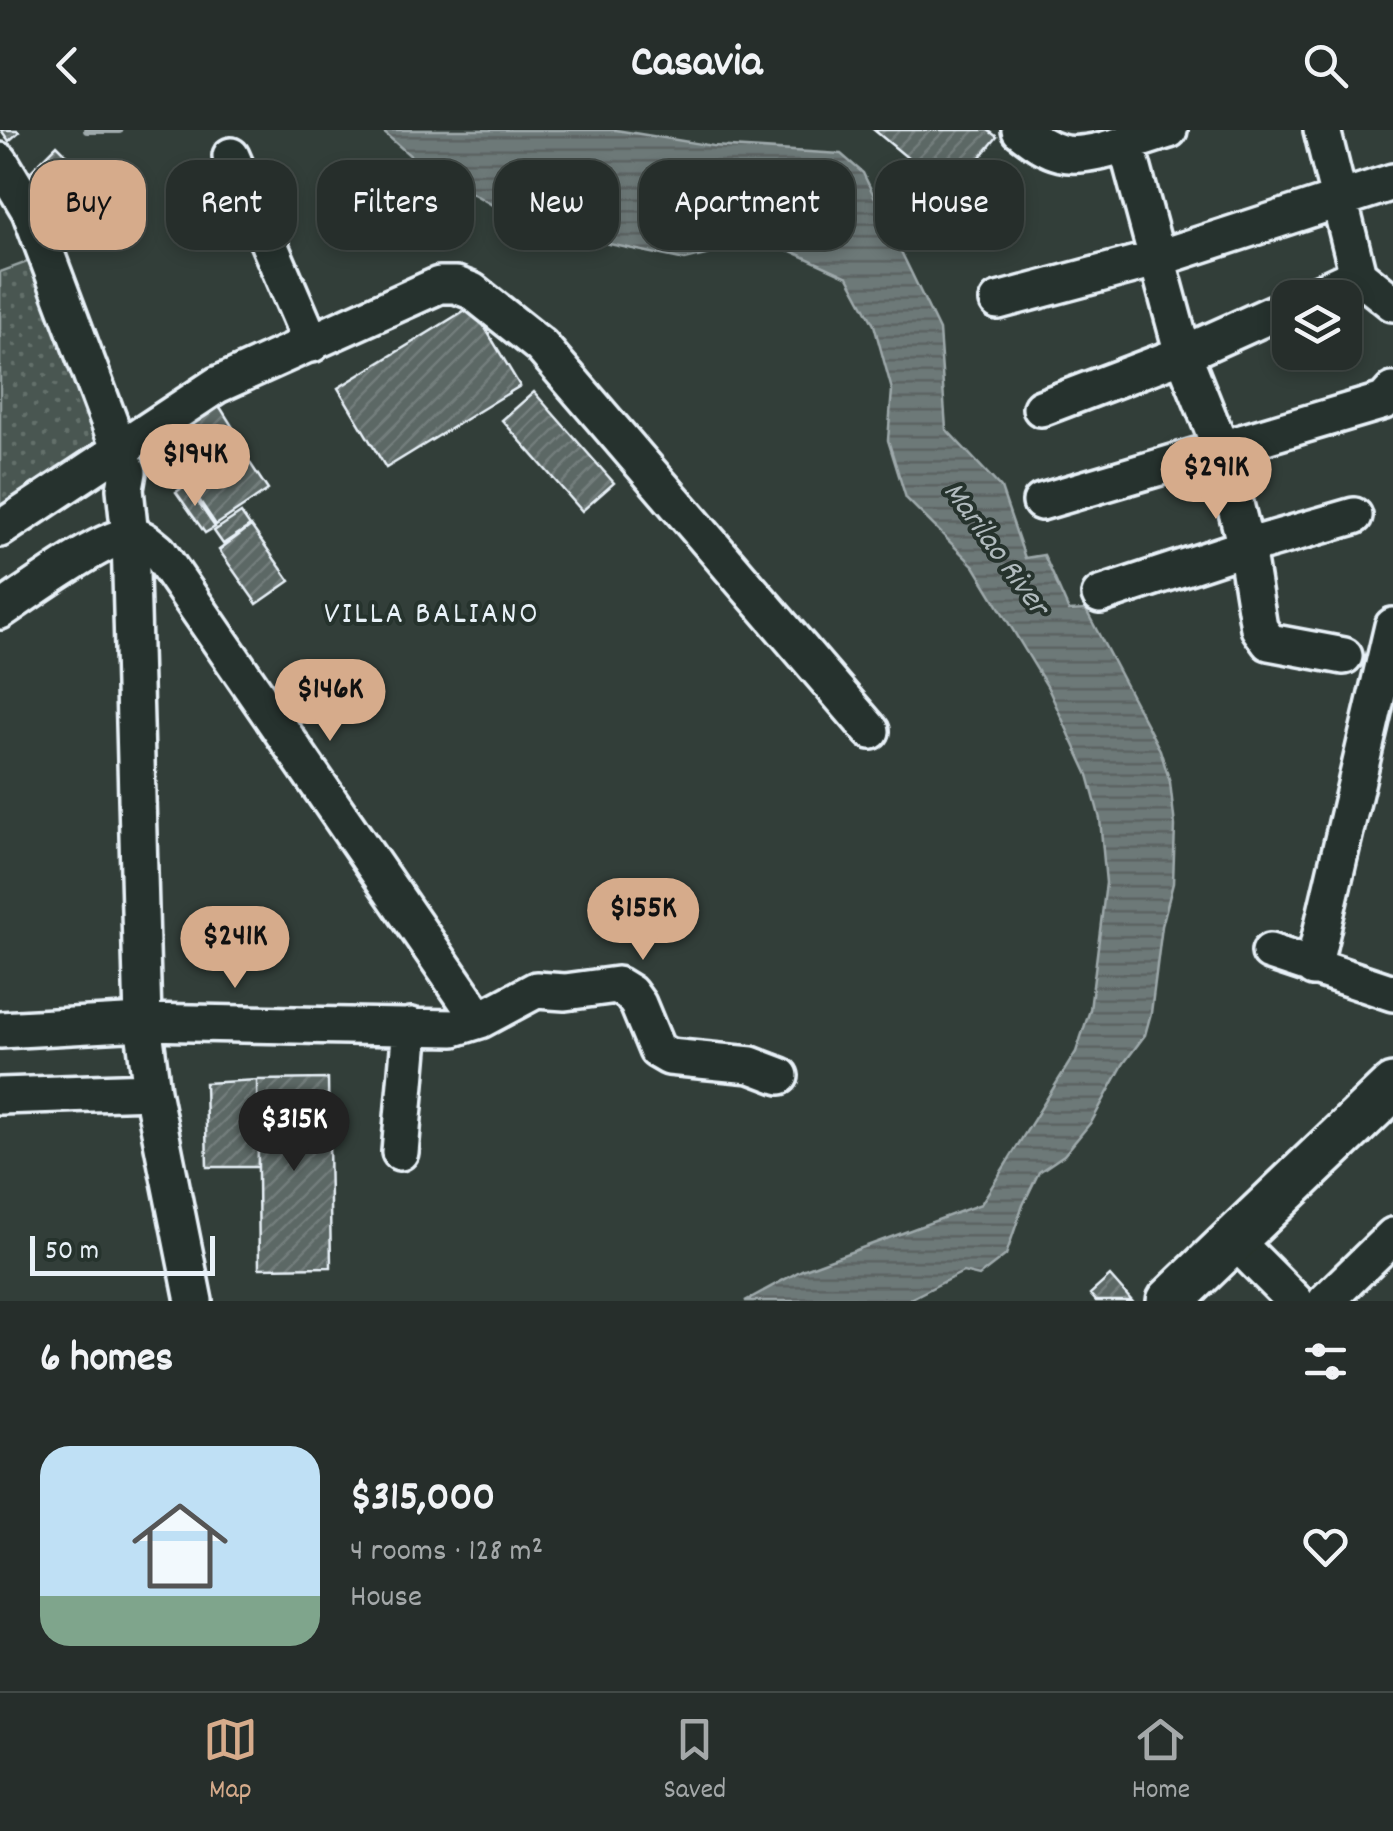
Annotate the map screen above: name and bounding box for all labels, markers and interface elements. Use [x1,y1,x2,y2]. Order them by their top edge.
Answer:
text: Casavia [631,33,762,97]
icon: back [40,38,95,93]
icon: search [1298,38,1353,93]
chip: Buy [30,160,146,250]
chip: Rent [166,160,297,250]
chip: Filters [317,160,474,250]
chip: New [494,160,619,250]
chip: Apartment [639,160,855,250]
chip: House [875,160,1024,250]
map controls [1272,280,1362,370]
button: layers [1272,280,1362,370]
pin: $194K [125,424,265,509]
text: $194K [162,433,228,479]
pin: $291K [1146,437,1286,522]
text: $291K [1183,446,1249,492]
water label: Marilao River [929,473,1060,629]
district label: VILLA BALIANO [324,593,540,639]
pin: $146K [260,659,400,744]
text: $146K [297,668,363,714]
pin: $155K [573,878,713,963]
text: $155K [609,887,677,933]
pin: $241K [165,906,305,991]
text: $241K [202,915,268,961]
pin: $315K [224,1089,364,1174]
text: $315K [260,1098,328,1144]
scale bar [30,1231,215,1276]
text: 50 m [45,1233,99,1273]
text: 6 homes [40,1331,173,1391]
icon: filters [1298,1334,1353,1389]
text: $315,000 [350,1470,495,1530]
icon: home [120,1486,240,1606]
icon: heart [1298,1519,1353,1574]
text: 4 rooms · 128 m² [350,1530,543,1576]
text: House [350,1576,422,1622]
tab: Map [203,1712,258,1812]
tab: Saved [664,1712,726,1812]
tab: Home [1132,1712,1190,1812]

